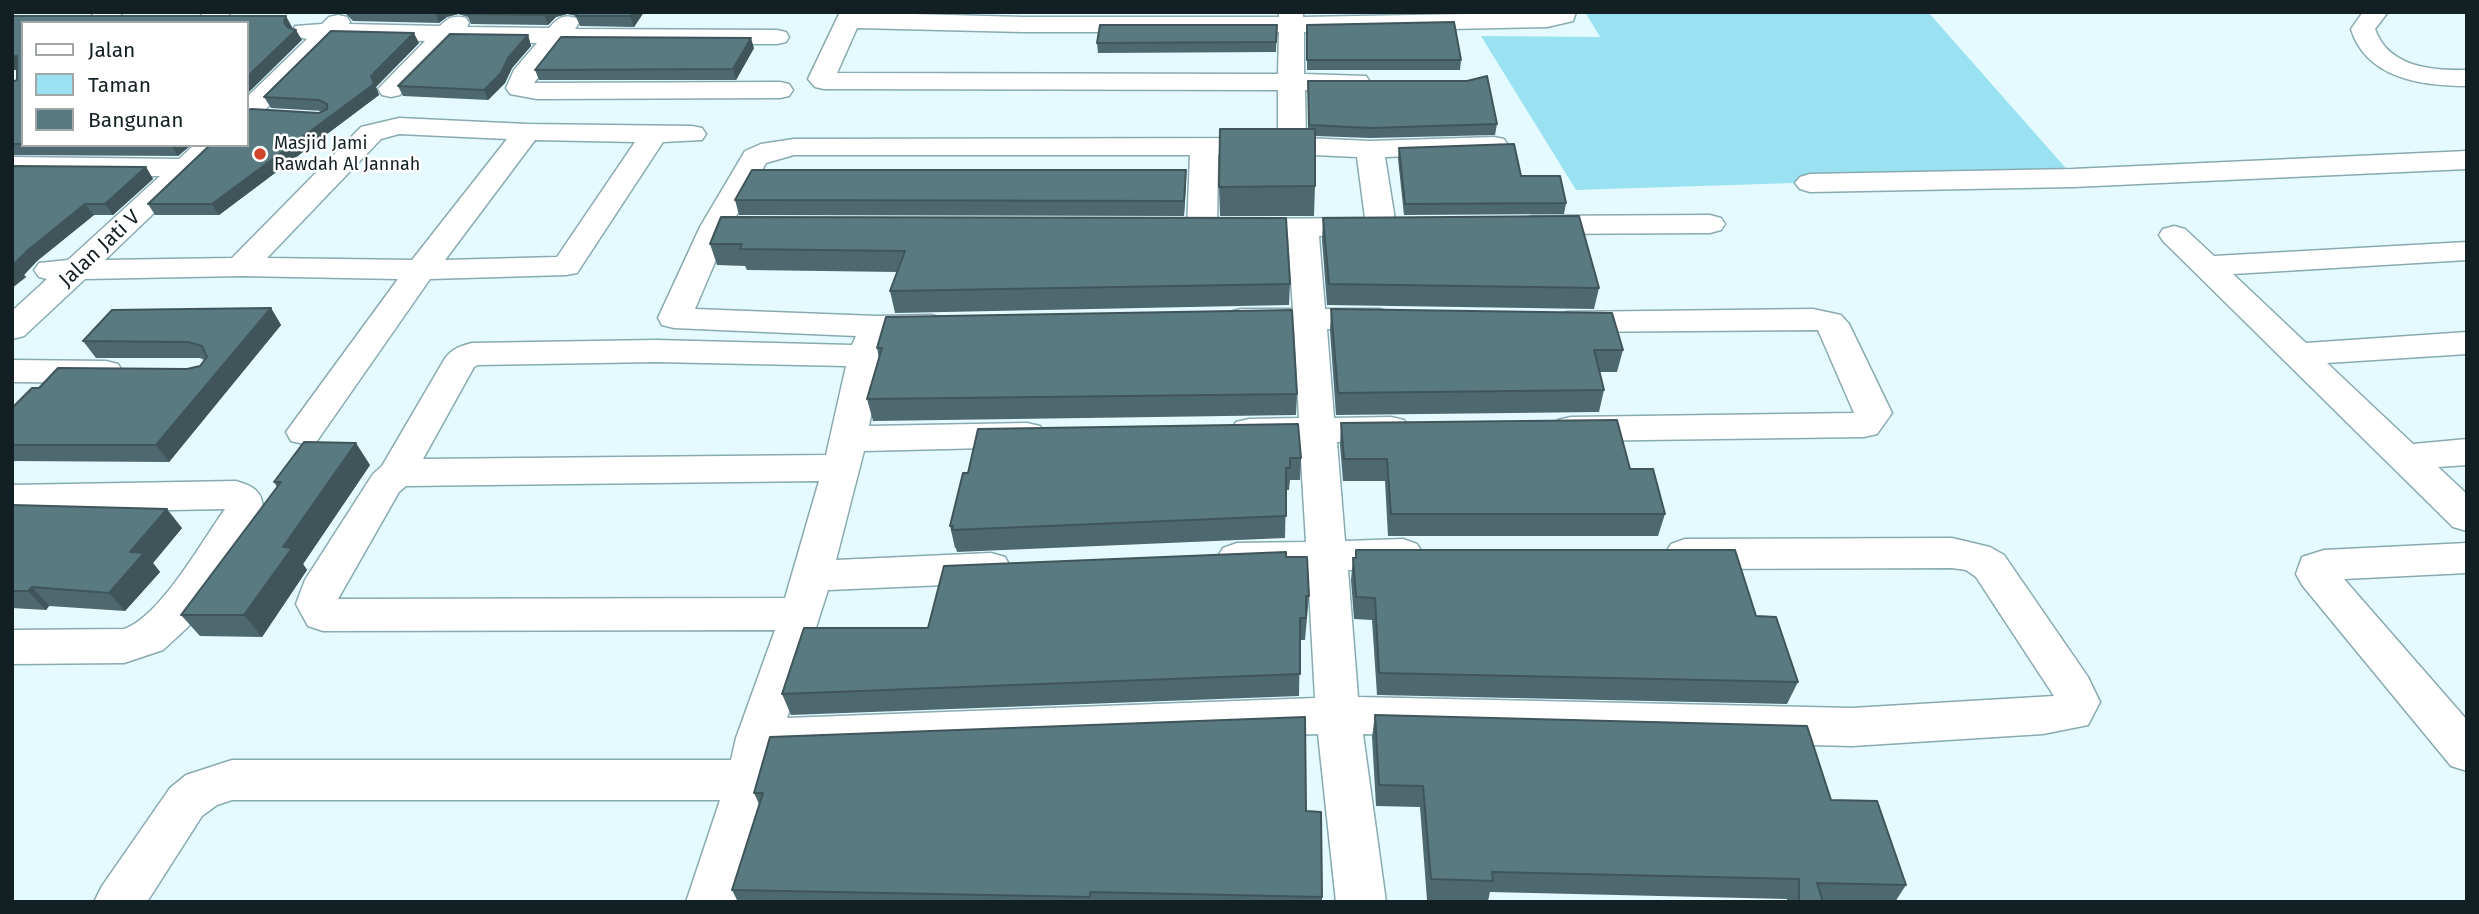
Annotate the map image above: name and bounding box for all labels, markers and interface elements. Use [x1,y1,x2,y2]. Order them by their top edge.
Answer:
legend [21,21,248,147]
text: Jalan [88,37,135,63]
text: Taman [88,72,151,98]
text: Bangunan [88,107,183,133]
place label: Masjid Jami Rawdah Al Jannah [274,133,420,176]
marker: Masjid Jami Rawdah Al Jannah [252,146,268,162]
street label: Jalan Jati V [54,205,146,293]

